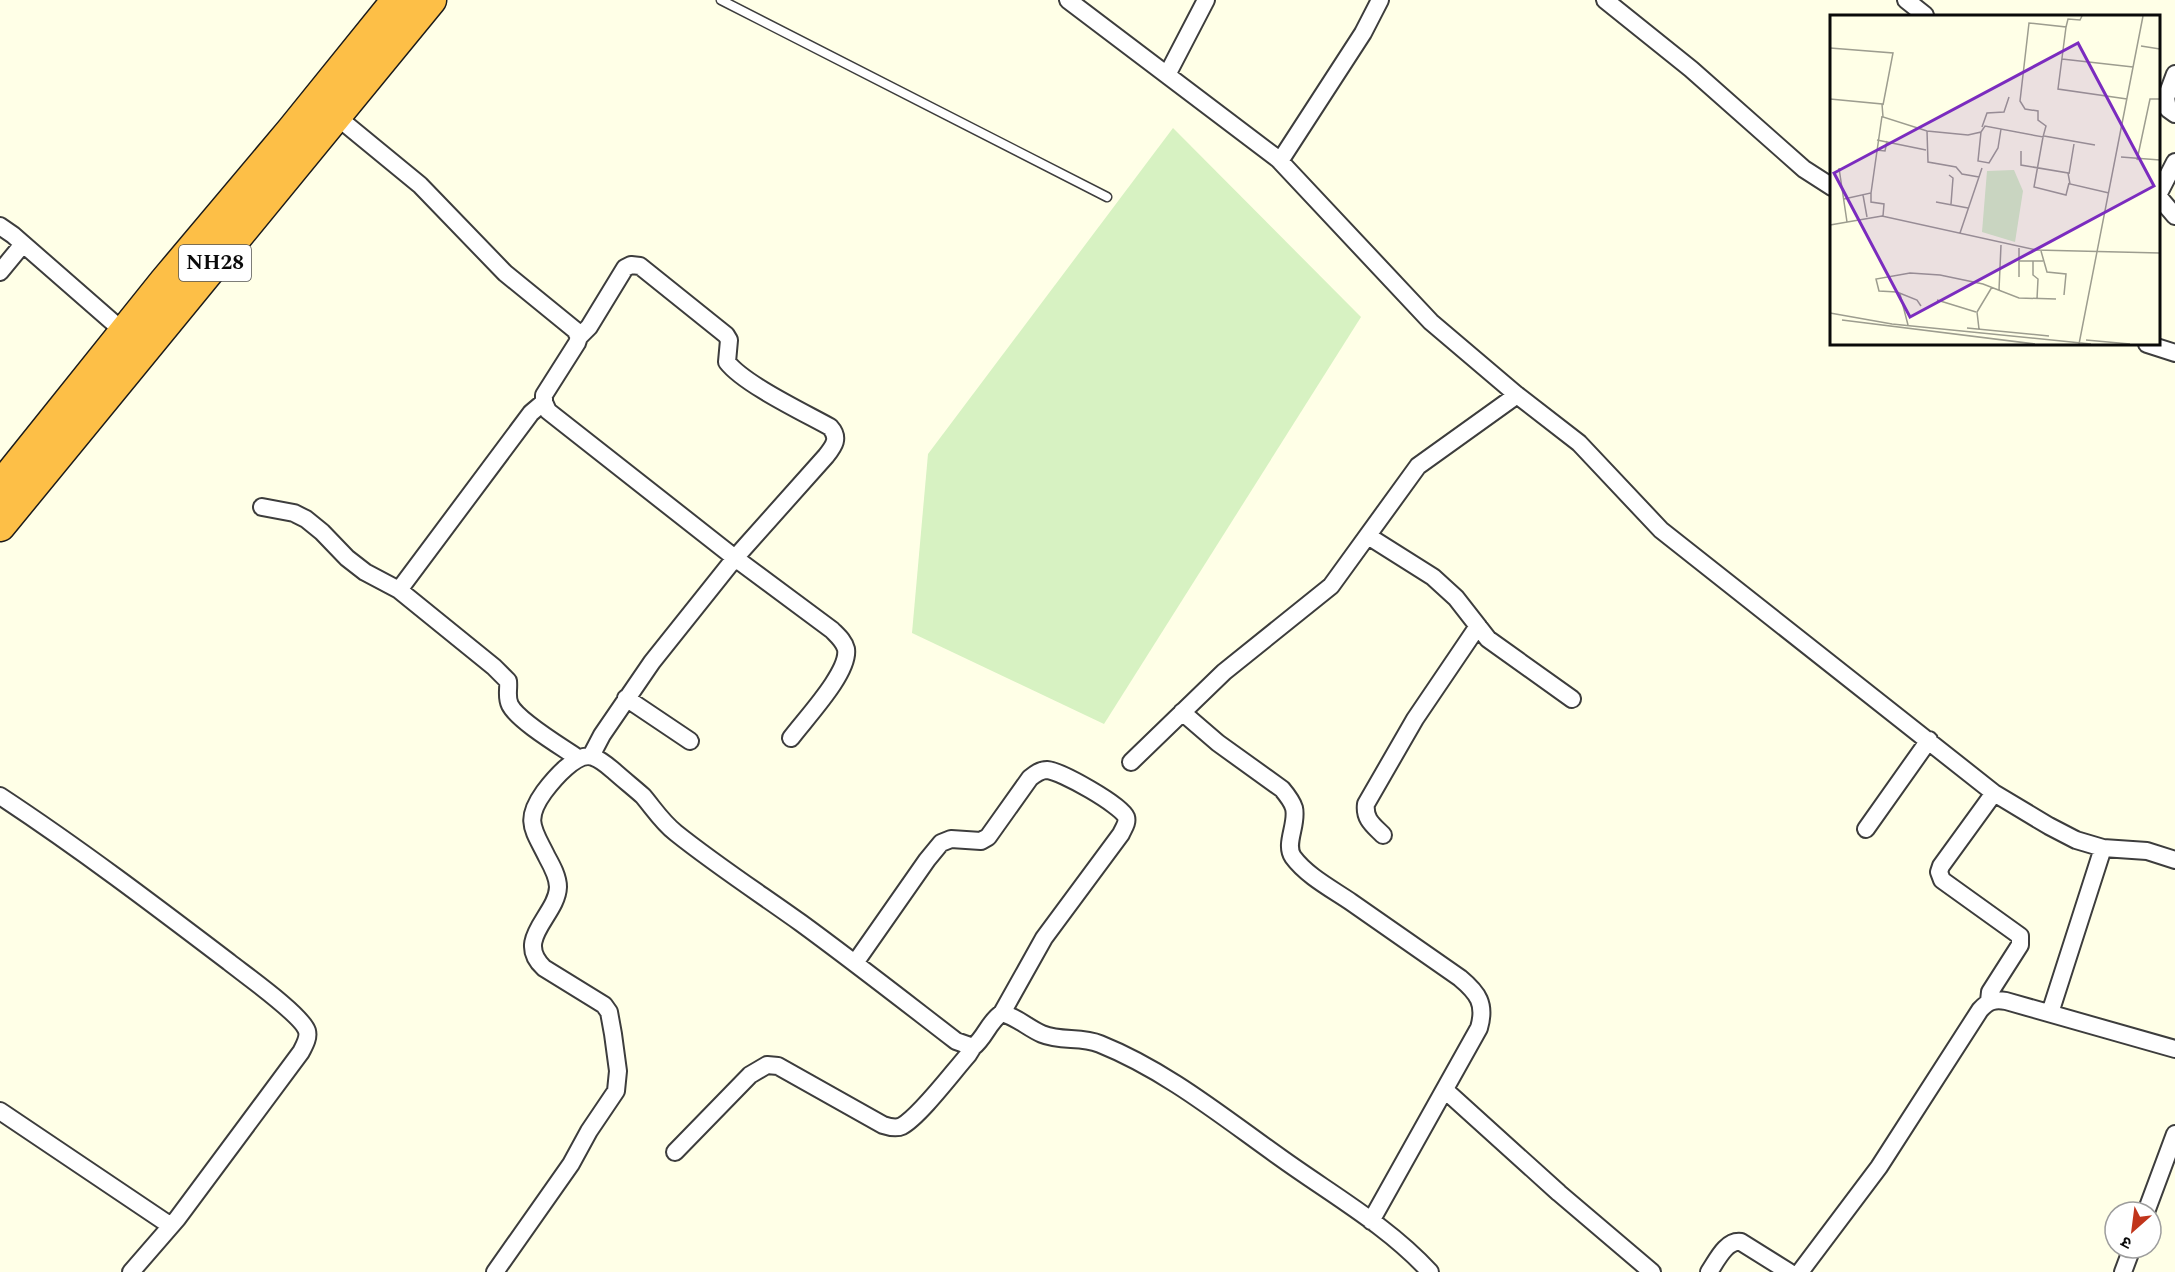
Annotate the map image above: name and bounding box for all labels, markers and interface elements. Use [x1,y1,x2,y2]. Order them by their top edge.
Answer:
inset map [1830,15,2160,345]
road number: NH28 [179,245,251,281]
north arrow [2103,1200,2163,1260]
text: उ [2116,1229,2136,1255]

